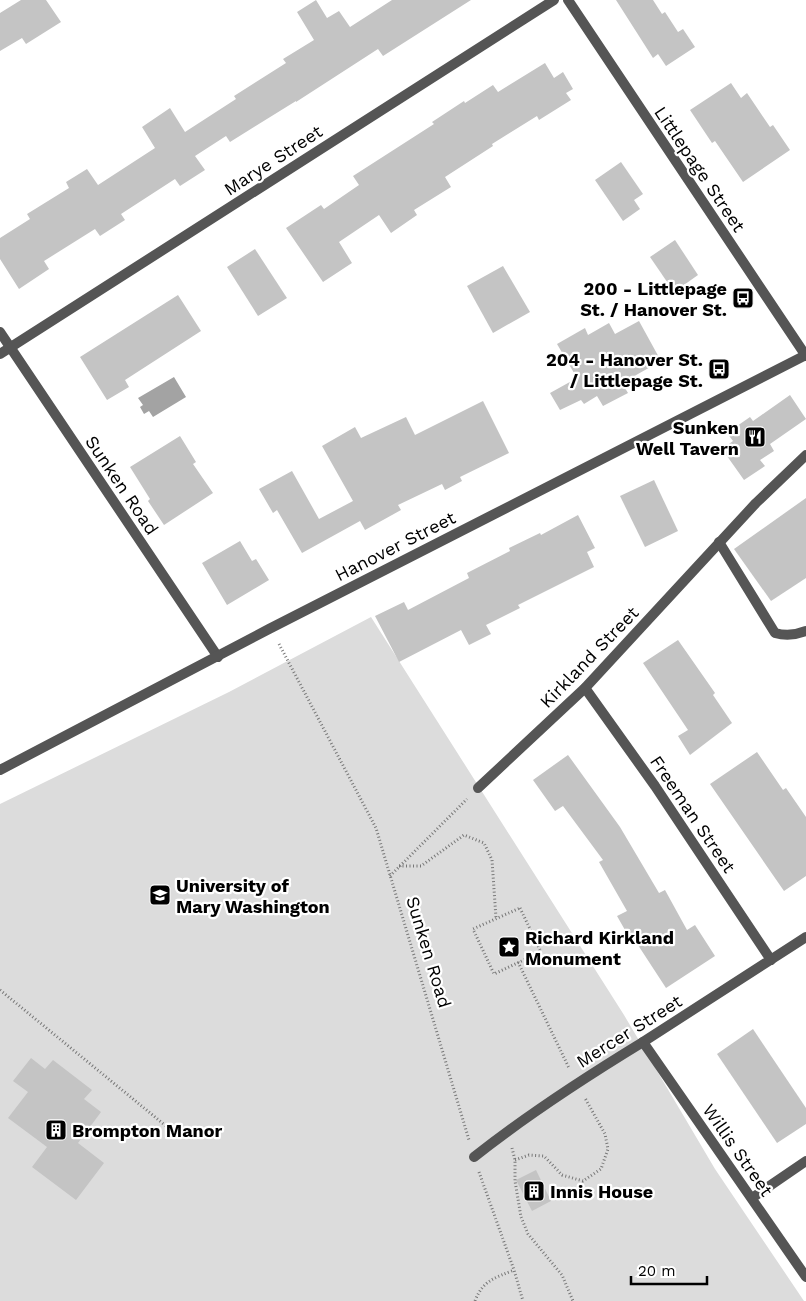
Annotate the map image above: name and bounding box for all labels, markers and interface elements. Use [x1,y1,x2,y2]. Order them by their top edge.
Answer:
street label: Littlepage Street [650,102,750,236]
street label: Marye Street [220,120,326,200]
place label: 200 - Littlepage St. / Hanover St. [580,278,727,320]
bus stop icon: 200 - Littlepage St. / Hanover St. [731,286,755,310]
place label: 204 - Hanover St. / Littlepage St. [546,349,703,391]
bus stop icon: 204 - Hanover St. / Littlepage St. [707,357,731,381]
place label: Sunken Well Tavern [636,417,739,459]
restaurant icon: Sunken Well Tavern [743,425,767,449]
street label: Sunken Road [81,431,163,539]
street label: Hanover Street [331,506,459,585]
street label: Kirkland Street [535,602,643,712]
street label: Freeman Street [646,751,740,877]
place label: University of Mary Washington [176,875,330,917]
school or university icon: University of Mary Washington [148,883,172,907]
street label: Sunken Road [402,894,456,1010]
place label: Richard Kirkland Monument [525,927,674,969]
place icon: Richard Kirkland Monument [497,935,521,959]
street label: Mercer Street [572,990,686,1072]
street label: Willis Street [699,1100,778,1201]
building icon: Brompton Manor [44,1118,68,1142]
place label: Brompton Manor [72,1120,223,1141]
building icon: Innis House [522,1179,546,1203]
place label: Innis House [550,1181,653,1202]
scale bar [631,1254,707,1286]
text: 20 m [638,1262,676,1280]

